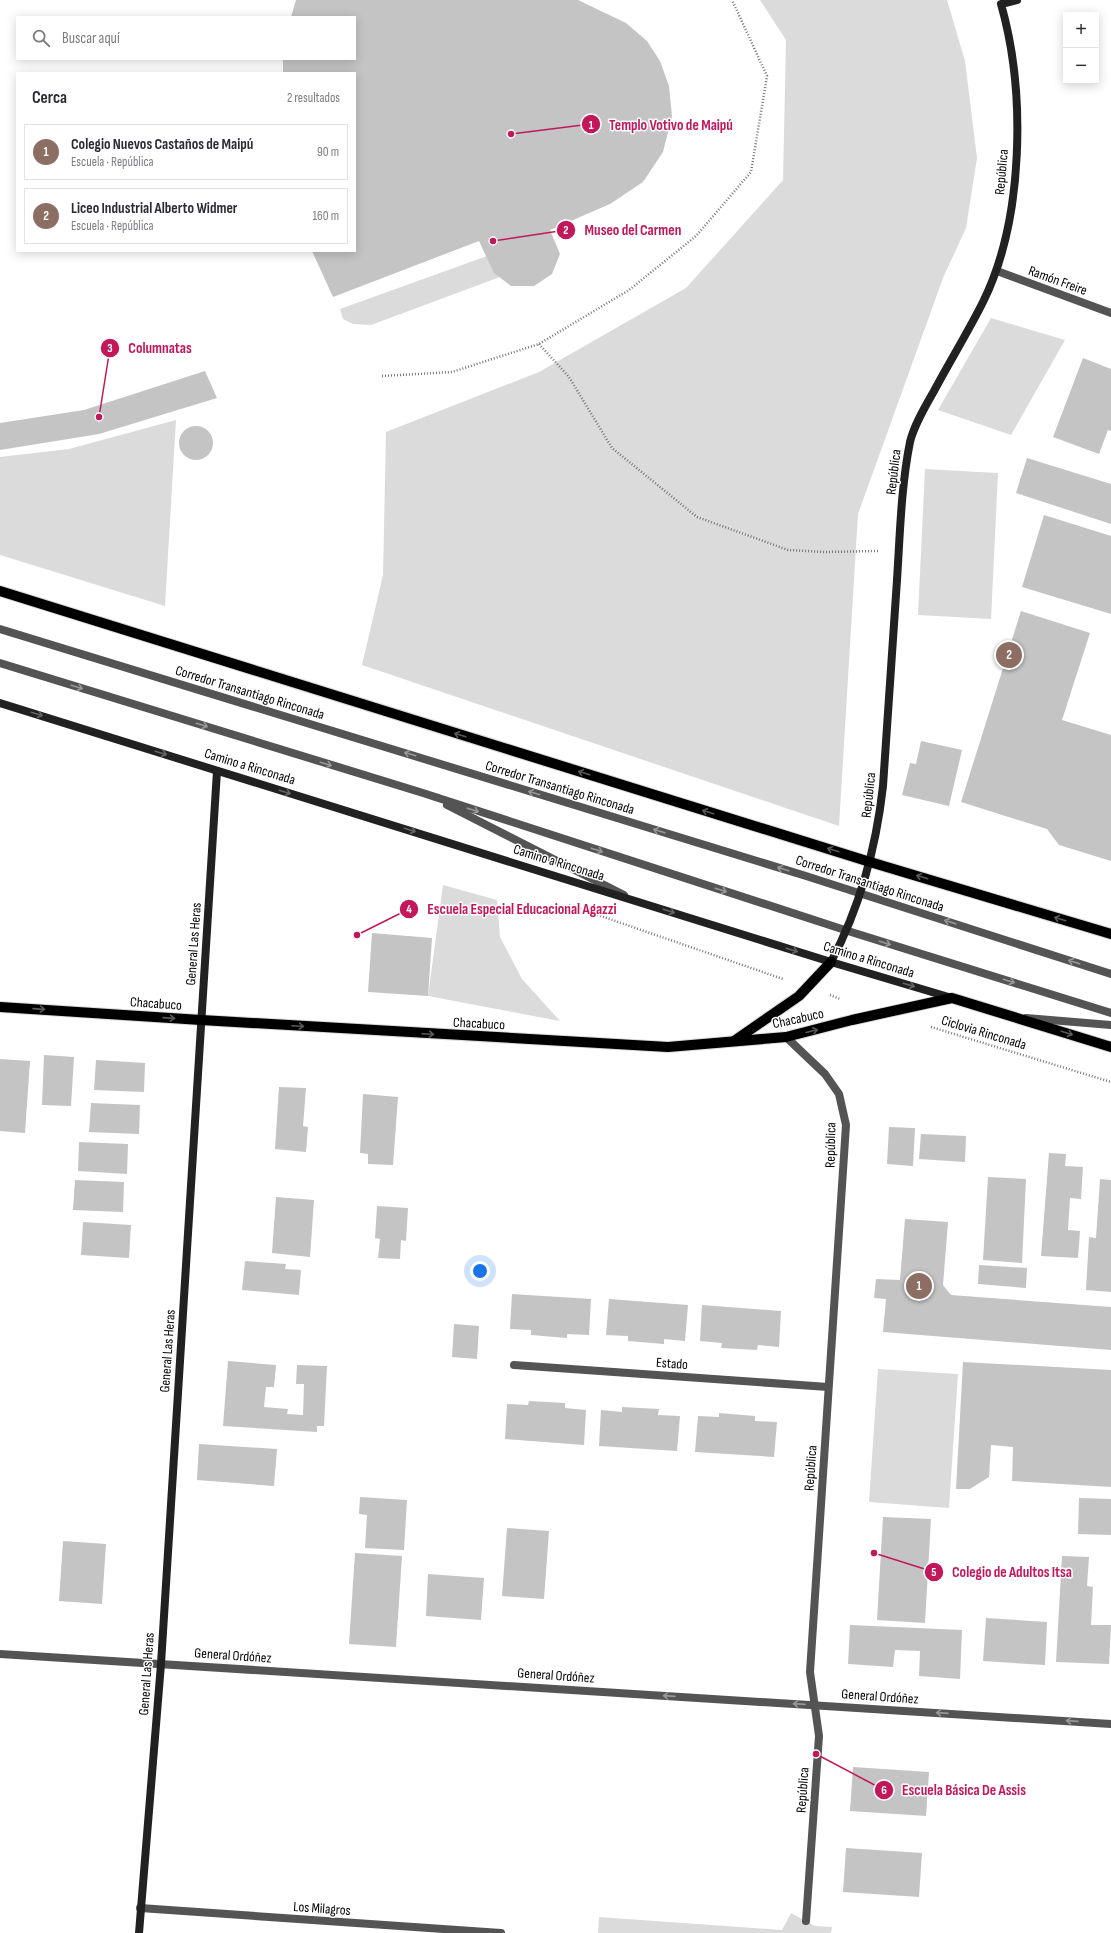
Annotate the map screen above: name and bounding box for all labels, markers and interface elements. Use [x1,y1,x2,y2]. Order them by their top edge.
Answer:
map controls [1063,12,1099,84]
button: + [1063,12,1099,48]
search box [16,16,356,60]
icon: search [30,27,52,49]
text: Buscar aquí [62,29,120,48]
button: − [1063,48,1099,84]
text: Cerca [32,88,67,108]
text: 2 resultados [287,90,340,106]
callout: Templo Votivo de Maipú [581,111,740,138]
text: Templo Votivo de Maipú [609,116,733,135]
text: 1 [589,118,594,133]
text: Colegio Nuevos Castaños de Maipú [71,135,253,154]
text: 1 [43,144,49,160]
text: 90 m [317,144,339,160]
street label: República [991,149,1012,196]
text: Escuela · República [71,154,153,170]
text: Liceo Industrial Alberto Widmer [71,199,237,218]
text: 2 [43,208,49,224]
text: 160 m [313,208,339,224]
callout: Museo del Carmen [556,217,689,244]
text: Escuela · República [71,218,153,234]
text: Museo del Carmen [585,221,681,240]
text: 2 [563,223,569,238]
street label: Ramón Freire [1026,262,1090,299]
callout: Columnatas [100,334,200,361]
text: Columnatas [128,339,192,358]
text: 3 [107,341,113,356]
street label: República [882,448,905,496]
pin: 2 [996,640,1022,670]
street label: Corredor Transantiago Rinconada [173,662,326,723]
one-way arrow [71,684,84,691]
one-way arrow [31,711,43,719]
one-way arrow [195,722,207,730]
one-way arrow [454,731,467,738]
street label: Camino a Rinconada [202,745,297,788]
one-way arrow [155,750,167,758]
one-way arrow [404,750,416,758]
street label: Corredor Transantiago Rinconada [483,757,636,818]
one-way arrow [319,761,332,768]
one-way arrow [578,769,591,776]
street label: República [858,771,879,819]
one-way arrow [279,789,292,796]
one-way arrow [528,789,541,796]
one-way arrow [467,807,480,814]
one-way arrow [702,808,715,815]
one-way arrow [403,827,416,834]
one-way arrow [652,827,665,834]
street label: Camino a Rinconada [511,841,606,884]
one-way arrow [826,846,839,853]
one-way arrow [590,847,603,854]
street label: Corredor Transantiago Rinconada [794,851,946,915]
one-way arrow [777,865,790,872]
one-way arrow [917,873,929,881]
one-way arrow [714,887,727,894]
callout: Escuela Especial Educacional Agazzi [399,895,624,922]
text: Escuela Especial Educacional Agazzi [427,900,617,919]
street label: General Las Heras [182,902,205,986]
text: 4 [406,902,412,917]
one-way arrow [662,908,675,915]
one-way arrow [1054,915,1067,922]
one-way arrow [944,918,957,925]
street label: Camino a Rinconada [821,938,916,981]
one-way arrow [879,939,891,947]
one-way arrow [786,947,799,954]
one-way arrow [1068,958,1081,965]
one-way arrow [1002,978,1015,985]
one-way arrow [902,982,915,989]
street label: Chacabuco [129,993,183,1014]
street label: Chacabuco [771,1005,825,1032]
one-way arrow [32,1006,45,1013]
street label: Ciclovia Rinconada [939,1011,1028,1053]
one-way arrow [162,1014,175,1022]
street label: Chacabuco [453,1014,506,1033]
one-way arrow [291,1022,304,1030]
one-way arrow [805,1026,818,1034]
one-way arrow [421,1030,434,1037]
one-way arrow [1061,1030,1074,1037]
street label: República [822,1122,839,1168]
your location [470,1261,490,1281]
pin: 1 [906,1271,932,1301]
street label: General Las Heras [156,1309,179,1393]
street label: Estado [655,1354,689,1373]
street label: República [800,1445,821,1491]
callout: Colegio de Adultos Itsa [924,1559,1080,1586]
text: Colegio de Adultos Itsa [952,1563,1072,1582]
text: 5 [931,1565,937,1580]
street label: General Las Heras [135,1632,158,1716]
street label: General Ordóñez [194,1644,272,1667]
street label: General Ordóñez [517,1664,595,1687]
street label: General Ordóñez [841,1685,919,1708]
one-way arrow [663,1692,676,1699]
one-way arrow [793,1700,806,1707]
one-way arrow [936,1709,949,1716]
one-way arrow [1066,1718,1079,1725]
street label: República [792,1767,813,1813]
callout: Escuela Básica De Assis [874,1777,1034,1804]
text: Escuela Básica De Assis [902,1781,1026,1800]
text: 6 [881,1783,887,1798]
street label: Los Milagros [293,1898,351,1919]

